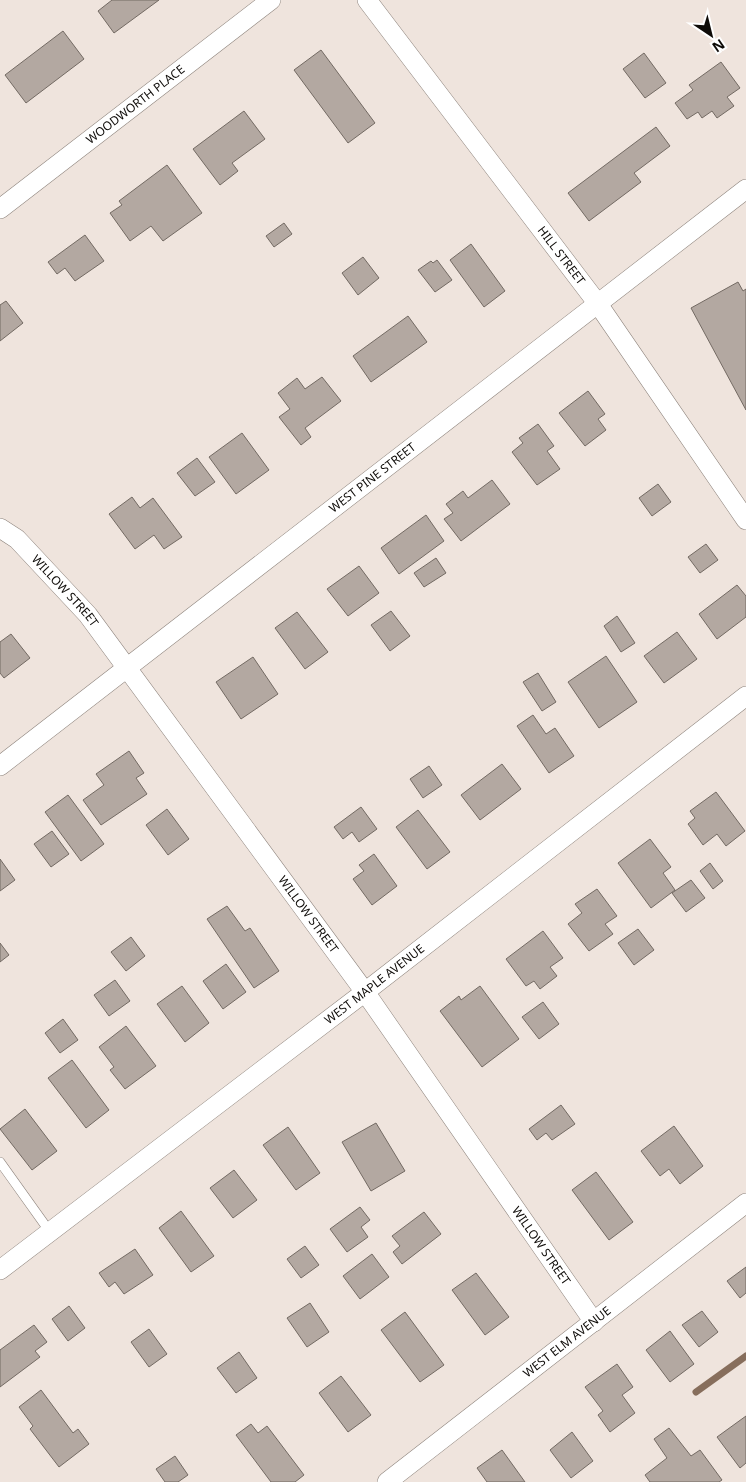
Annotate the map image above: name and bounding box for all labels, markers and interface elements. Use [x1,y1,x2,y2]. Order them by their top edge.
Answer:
north arrow [686,10,736,60]
text: N [709,35,729,57]
street label: WOODWORTH PLACE [82,61,188,148]
street label: HILL STREET [534,222,590,288]
street label: WEST PINE STREET [325,438,419,516]
street label: WILLOW STREET [28,551,103,630]
street label: WILLOW STREET [274,872,343,957]
street label: WEST MAPLE AVENUE [321,940,428,1028]
street label: WILLOW STREET [508,1203,575,1288]
street label: WEST ELM AVENUE [519,1302,614,1381]

